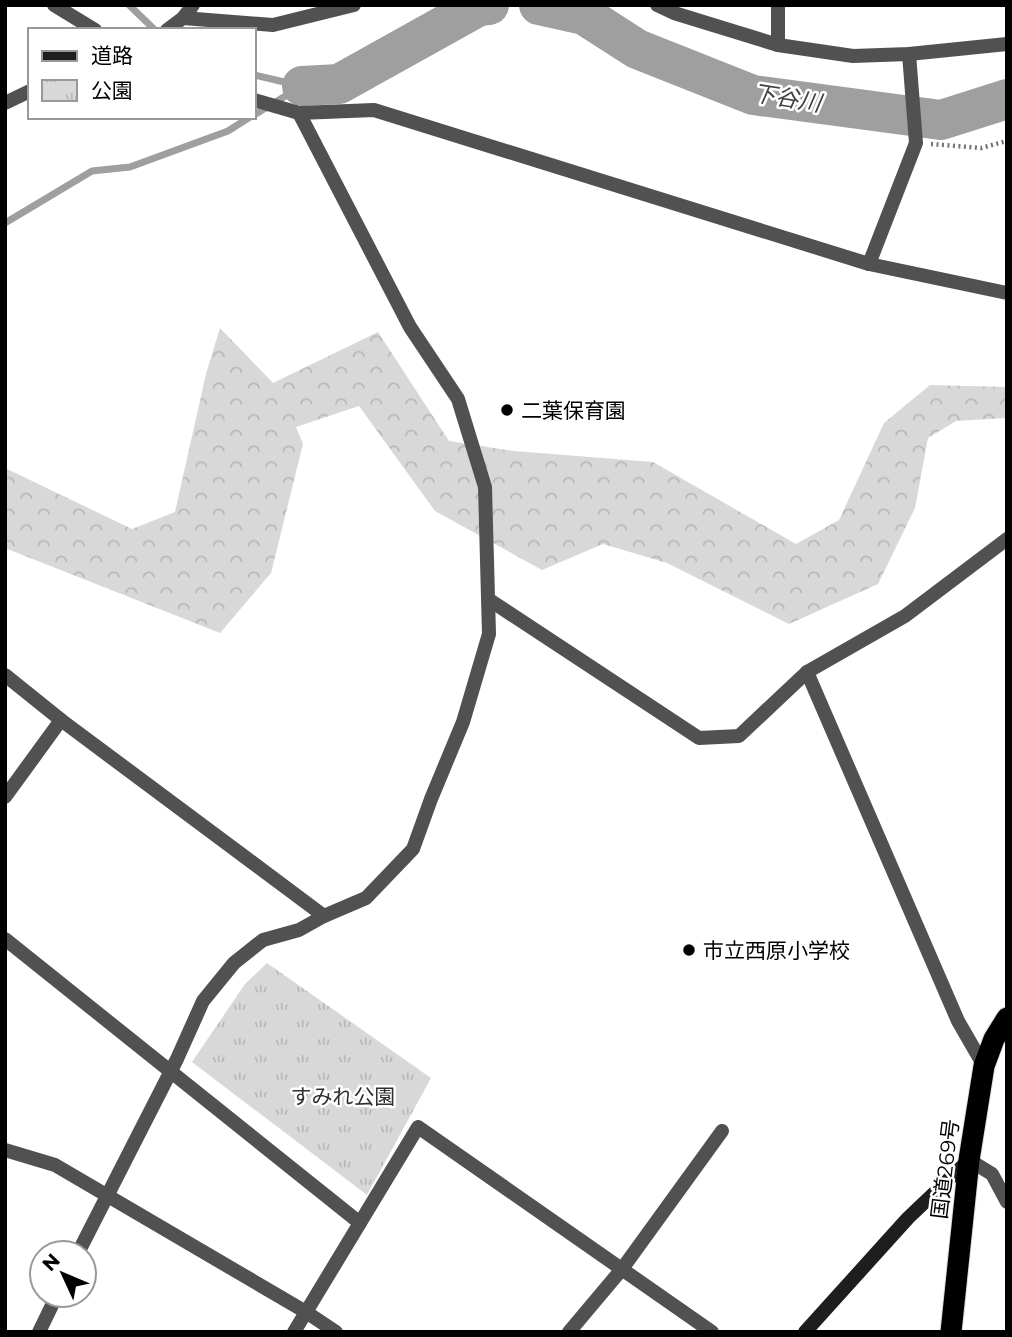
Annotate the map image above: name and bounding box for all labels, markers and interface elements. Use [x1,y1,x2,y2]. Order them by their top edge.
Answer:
legend [28,28,256,119]
text: 道路 [91,43,133,68]
text: 公園 [91,78,133,103]
water label: 下谷川 [751,79,826,118]
place label: 二葉保育園 [521,398,626,423]
marker: 二葉保育園 [499,402,515,418]
place label: 市立西原小学校 [703,938,850,963]
marker: 市立西原小学校 [681,942,697,958]
park label: すみれ公園 [291,1084,396,1109]
street label: 国道269号 [926,1118,964,1220]
north arrow [28,1239,98,1309]
text: N [38,1249,65,1276]

